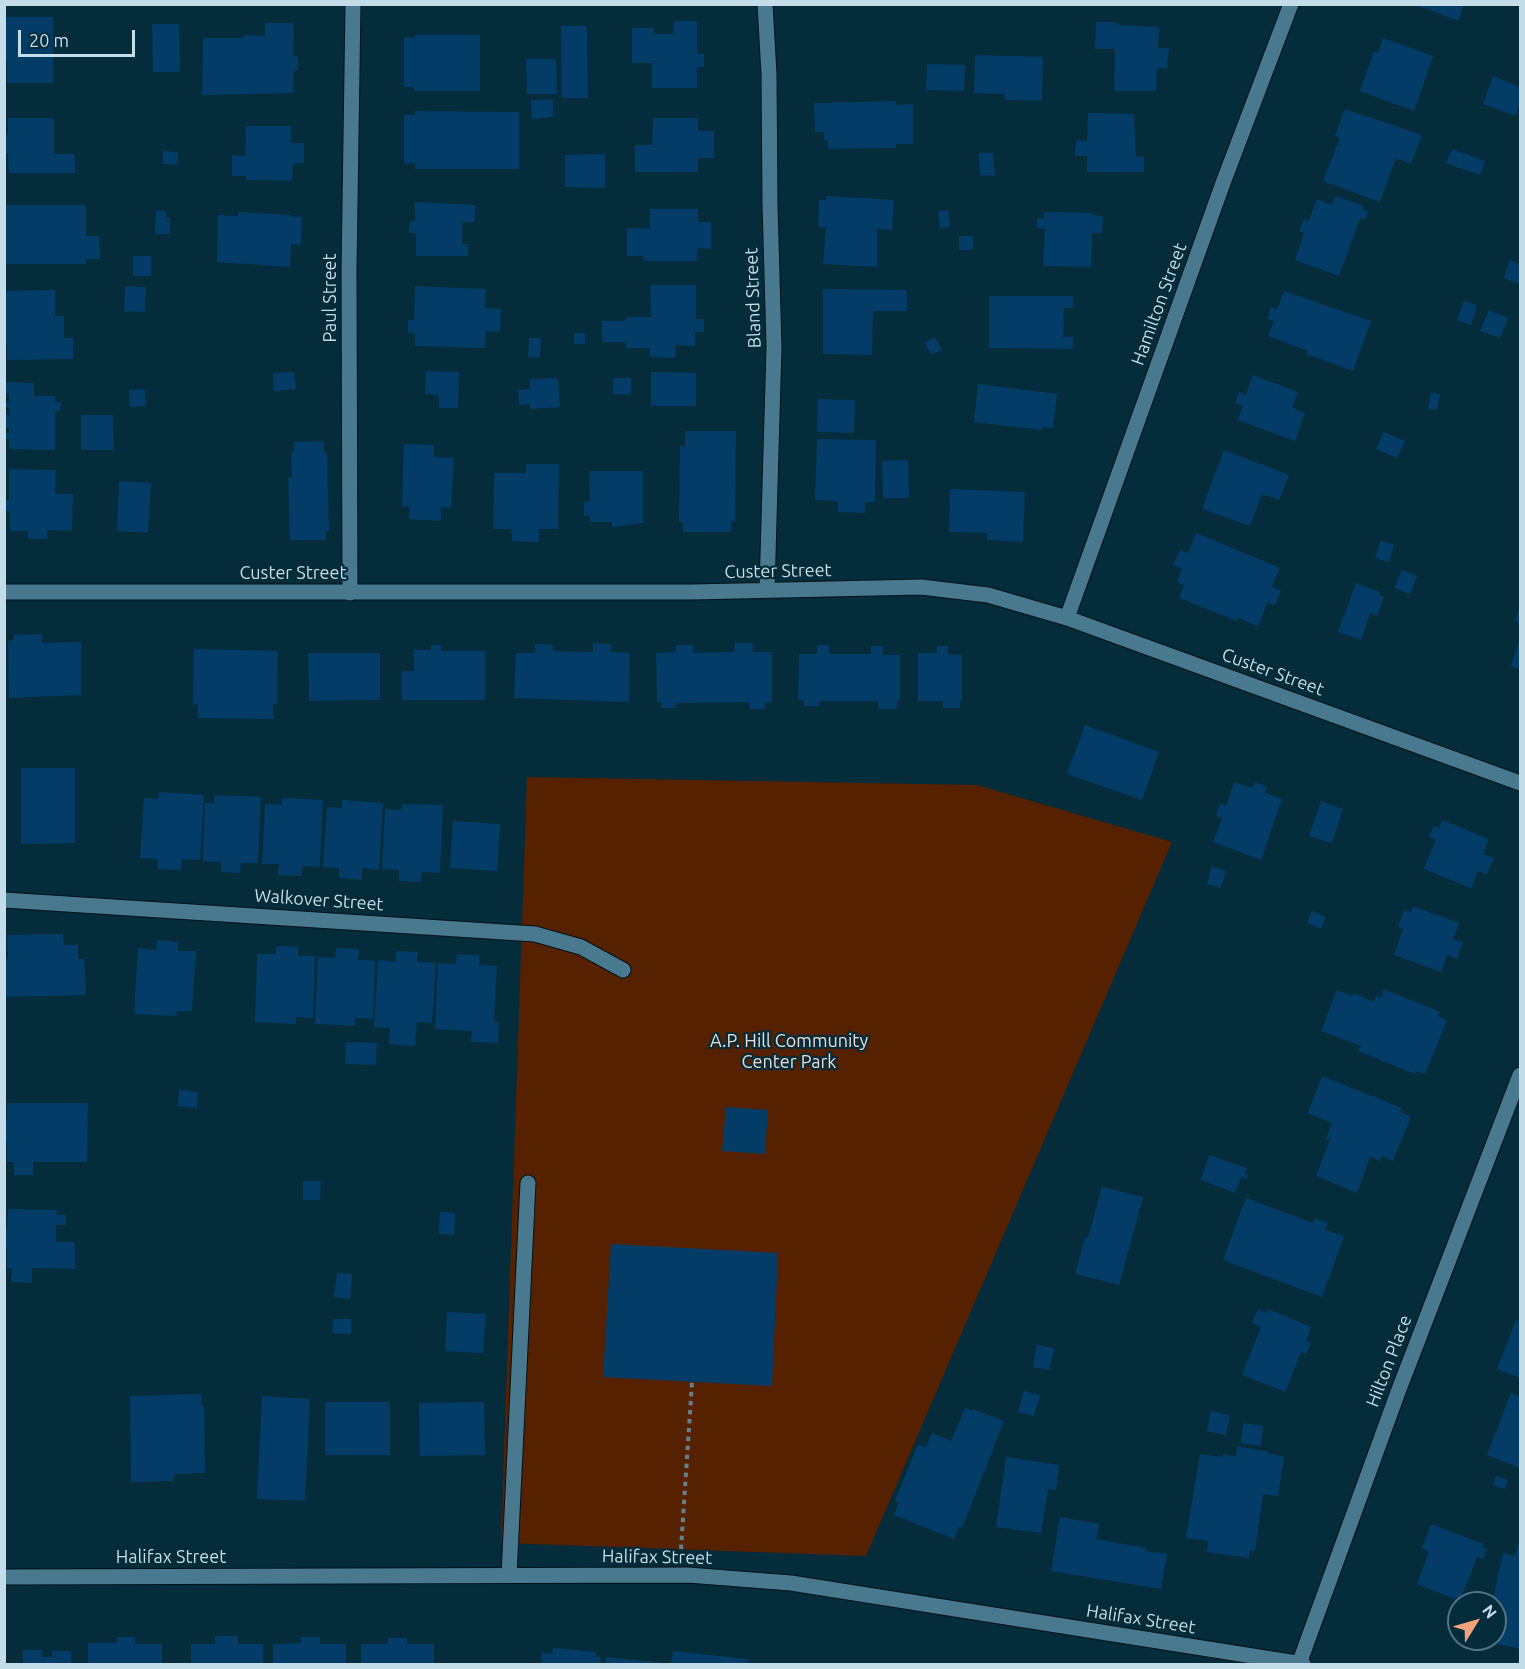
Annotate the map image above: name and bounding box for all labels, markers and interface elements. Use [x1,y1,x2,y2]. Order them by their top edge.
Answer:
scale bar [21,18,138,56]
text: 20 m [29,30,69,50]
street label: Hamilton Street [1127,240,1191,368]
street label: Bland Street [740,247,766,349]
street label: Paul Street [319,253,341,343]
street label: Custer Street [724,559,832,583]
street label: Custer Street [239,562,347,584]
street label: Custer Street [1219,644,1327,700]
street label: Walkover Street [254,885,384,915]
park label: A.P. Hill Community Center Park [710,1030,868,1072]
street label: Hilton Place [1362,1312,1416,1410]
street label: Halifax Street [602,1545,712,1569]
street label: Halifax Street [116,1546,226,1568]
north arrow [1447,1591,1507,1651]
street label: Halifax Street [1085,1600,1197,1638]
text: N [1479,1601,1501,1622]

